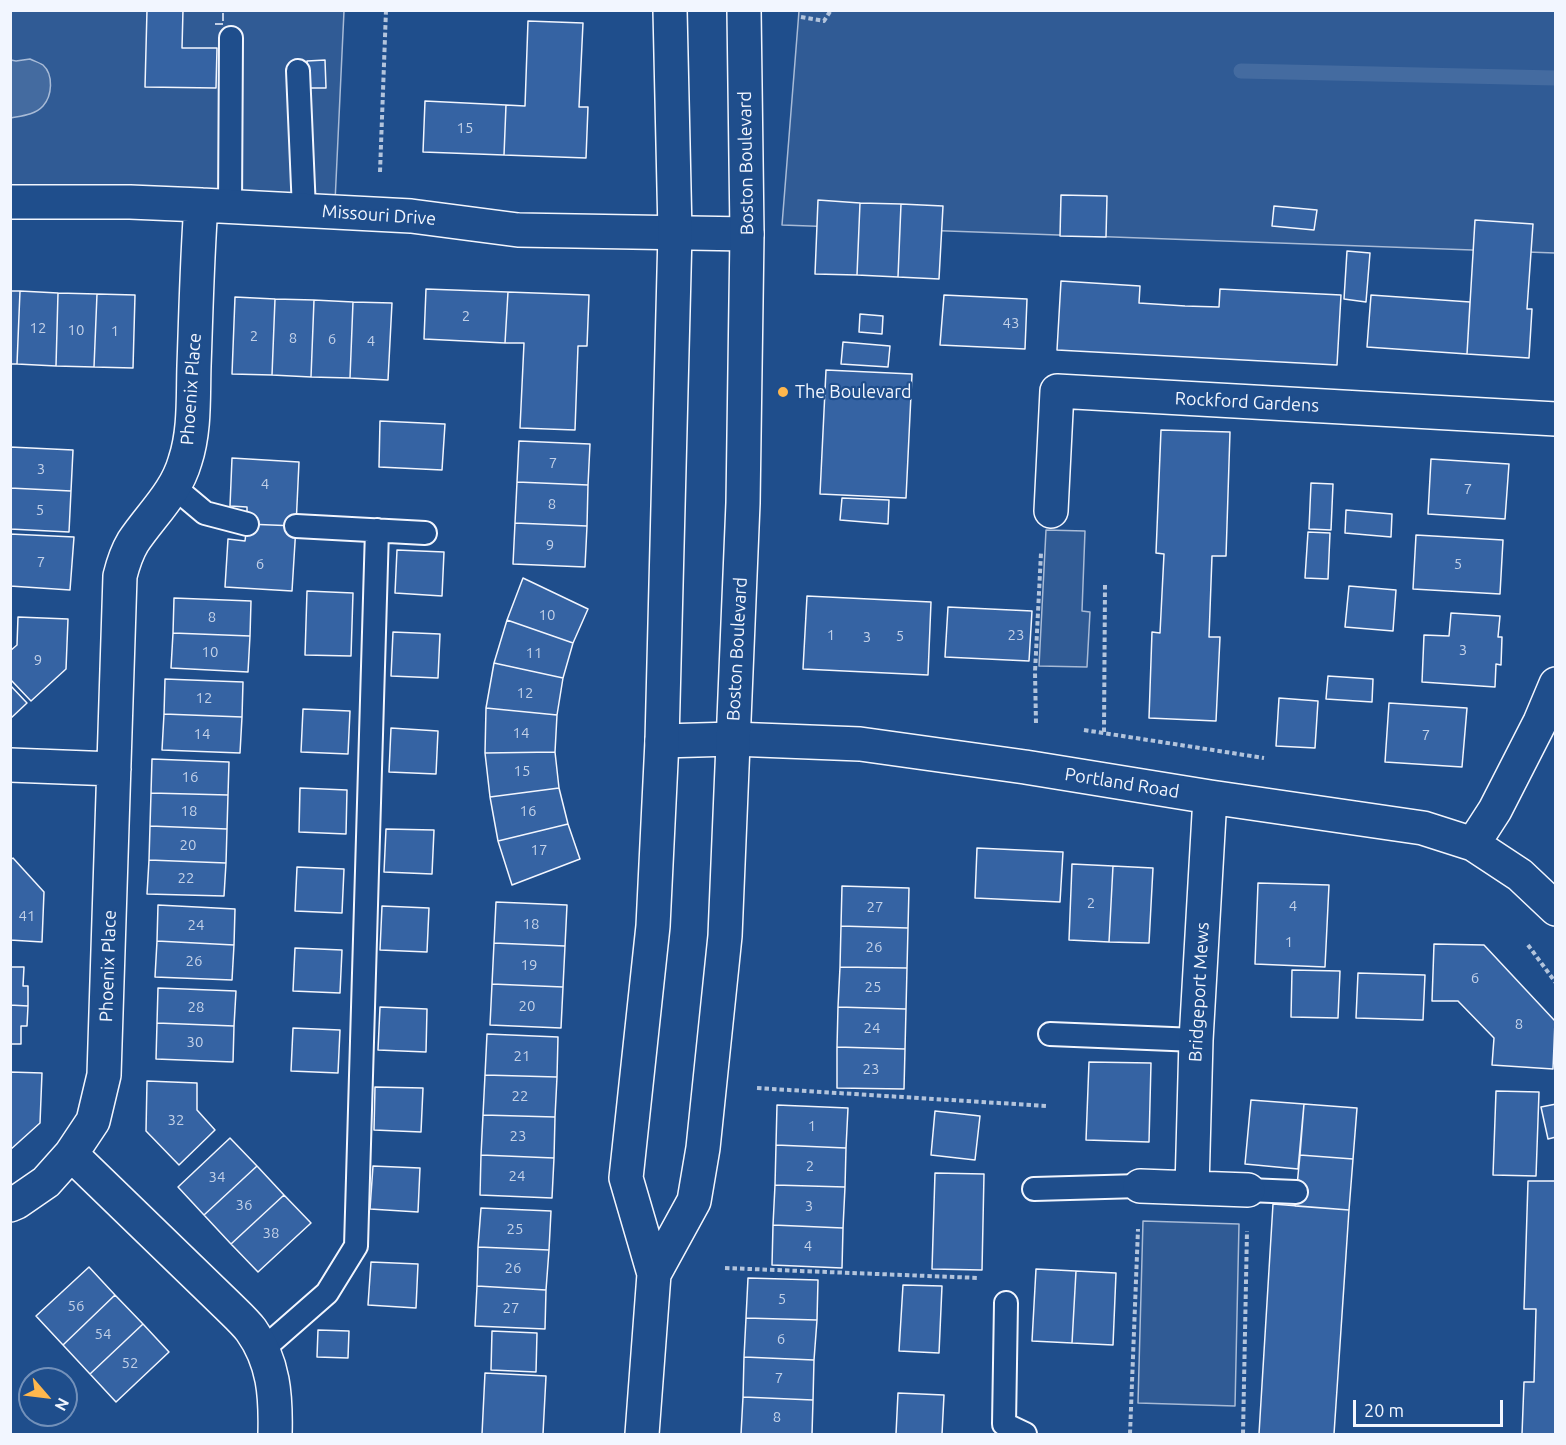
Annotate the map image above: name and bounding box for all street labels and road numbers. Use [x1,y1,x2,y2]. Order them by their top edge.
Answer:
street label: Boston Boulevard [734,91,758,235]
street label: Missouri Drive [321,200,437,230]
street label: Phoenix Place [176,332,206,446]
street label: Rockford Gardens [1174,387,1320,417]
street label: Boston Boulevard [722,577,752,721]
street label: Portland Road [1063,763,1181,803]
street label: Phoenix Place [95,909,121,1023]
street label: Bridgeport Mews [1185,922,1213,1062]

